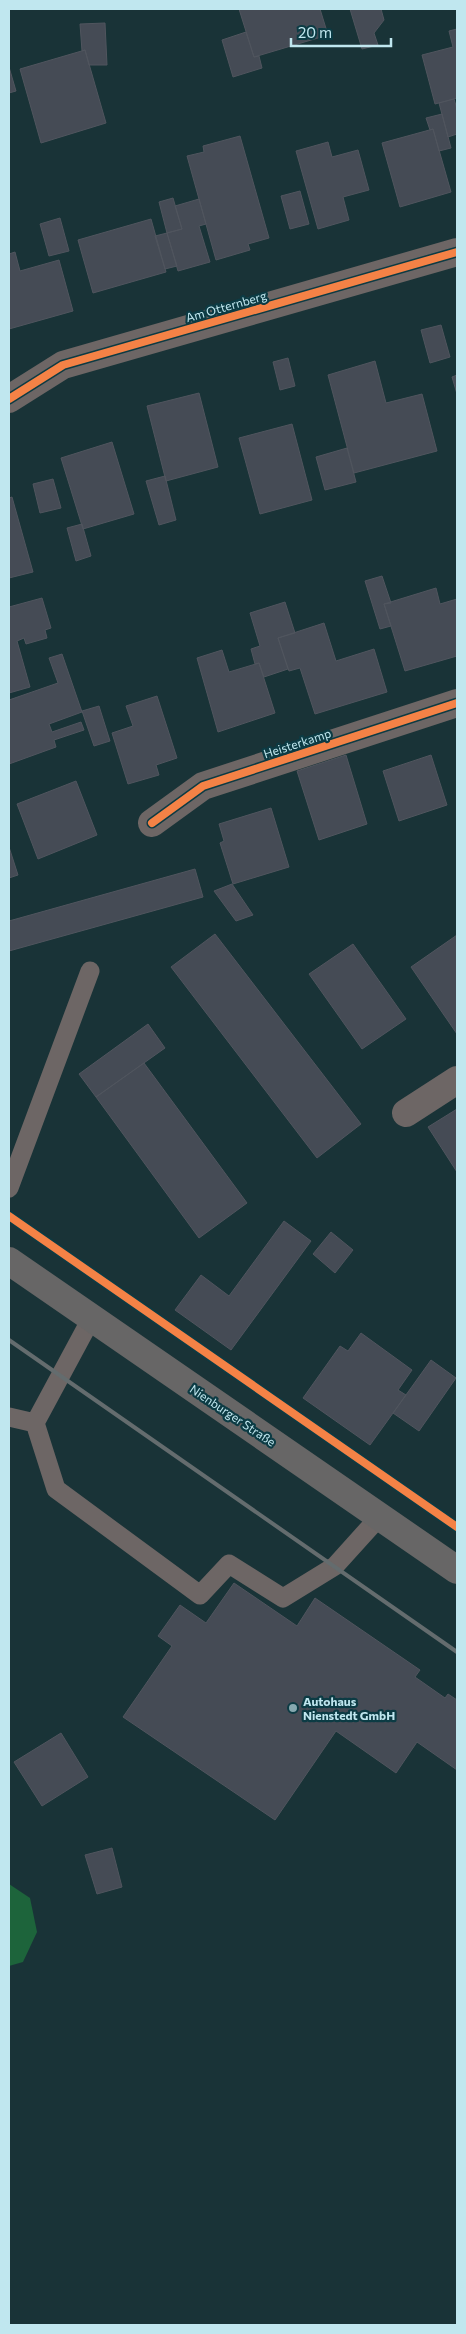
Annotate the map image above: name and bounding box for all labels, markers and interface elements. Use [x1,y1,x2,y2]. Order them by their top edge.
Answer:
scale bar [291,15,391,47]
text: 20 m [298,23,332,41]
street label: Am Otternberg [184,288,268,324]
street label: Heisterkamp [261,726,333,760]
street label: Nienburger Straße [188,1381,278,1449]
place label: Autohaus Nienstedt GmbH [303,1694,395,1722]
marker: Autohaus Nienstedt GmbH [287,1702,299,1714]

